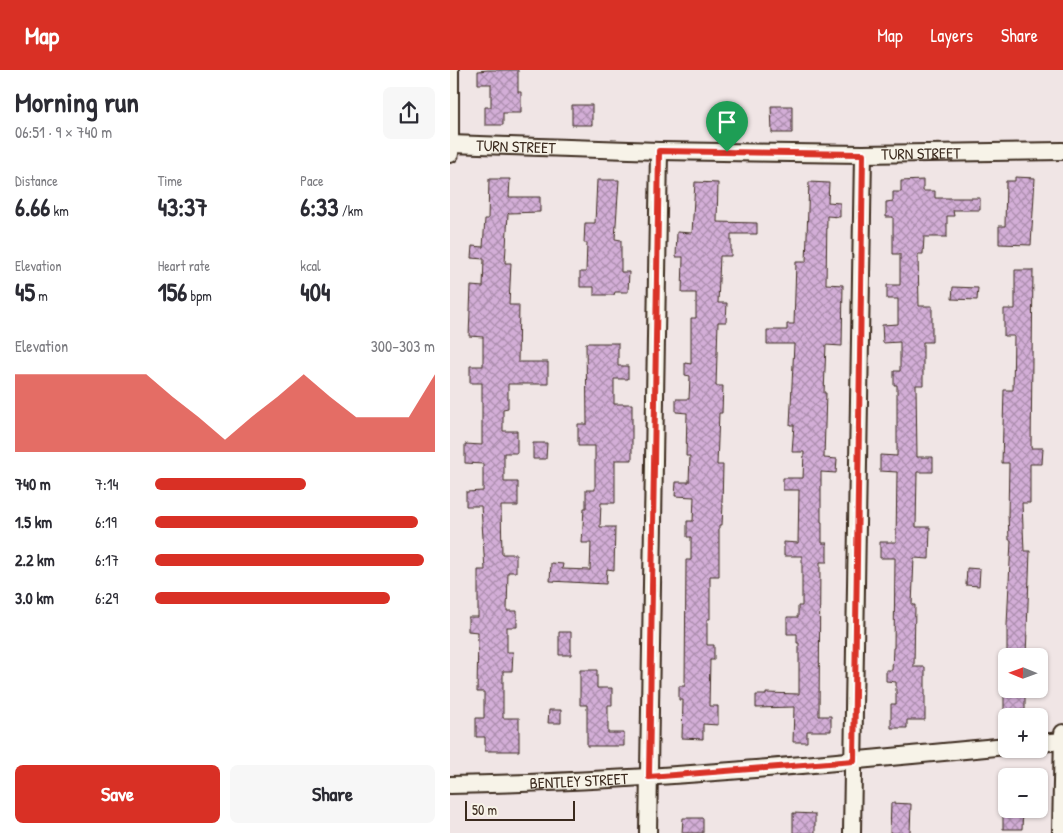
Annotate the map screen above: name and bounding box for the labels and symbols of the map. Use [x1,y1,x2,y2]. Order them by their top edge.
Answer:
pin [706,101,748,152]
street label: TURN STREET [476,134,557,159]
street label: TURN STREET [881,142,961,165]
north arrow [998,648,1048,698]
street label: BENTLEY STREET [529,767,629,794]
scale bar [465,798,575,821]

